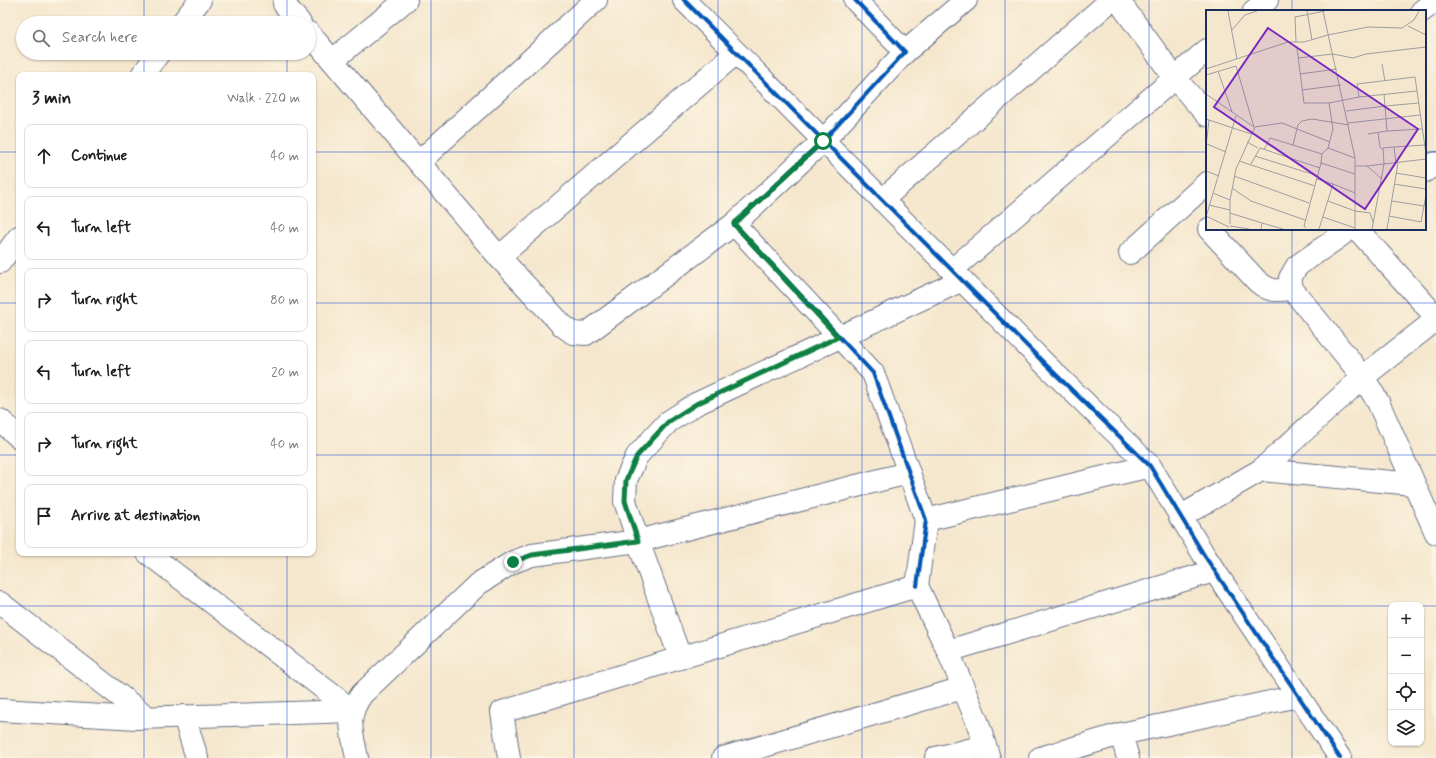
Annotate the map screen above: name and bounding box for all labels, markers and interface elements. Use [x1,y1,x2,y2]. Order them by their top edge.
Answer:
inset map [1206,10,1426,230]
search box [16,16,316,60]
icon: search [30,27,52,49]
text: Search here [62,28,138,48]
text: 3 min [32,87,71,109]
text: Walk · 220 m [227,90,300,107]
route start [814,132,832,150]
icon: ahead [33,145,55,167]
text: Continue [71,146,127,166]
text: 40 m [270,148,299,165]
icon: left [33,217,55,239]
text: Turn left [71,218,131,238]
text: 40 m [270,220,299,237]
icon: right [33,289,55,311]
text: Turn right [71,290,138,310]
text: 80 m [270,292,299,309]
icon: left [33,361,55,383]
text: Turn left [71,362,131,382]
text: 20 m [271,364,299,381]
icon: right [33,433,55,455]
text: Turn right [71,434,138,454]
text: 40 m [270,436,299,453]
icon: arrive [33,505,55,527]
text: Arrive at destination [71,506,200,526]
route end [504,553,522,571]
map controls [1388,602,1424,746]
button: + [1388,602,1424,638]
button: − [1388,638,1424,674]
button: locate [1388,674,1424,710]
button: layers [1388,710,1424,746]

